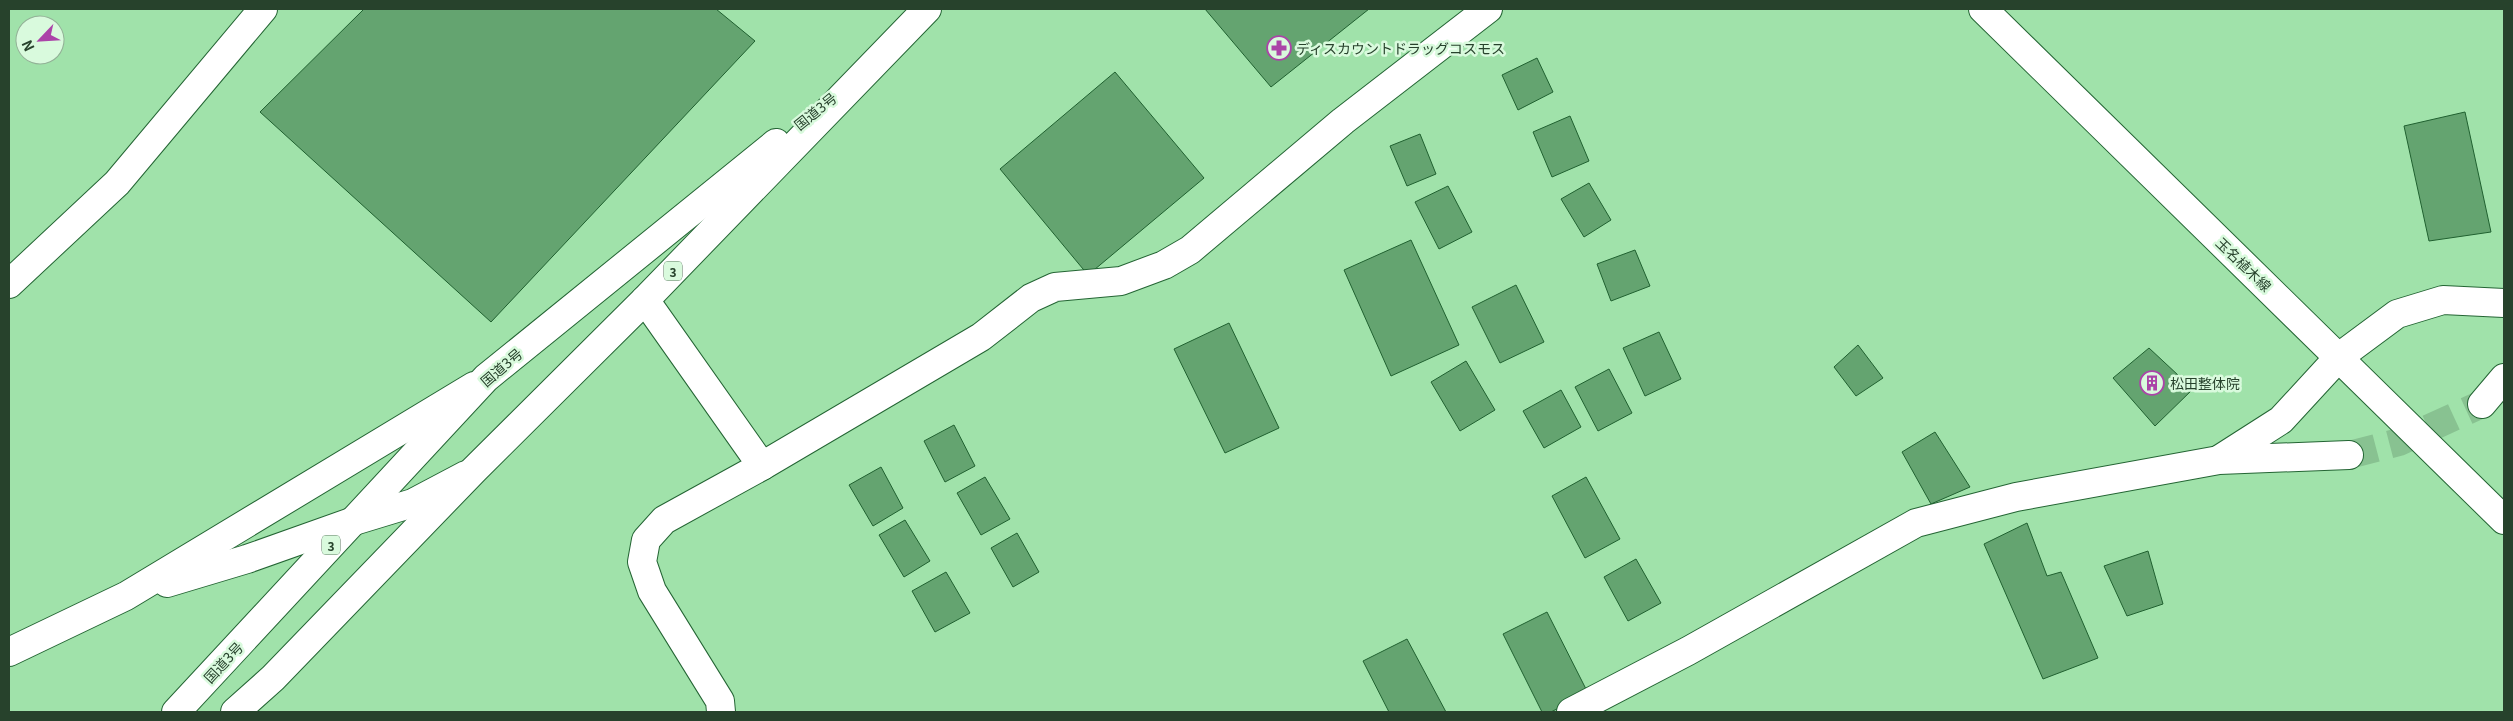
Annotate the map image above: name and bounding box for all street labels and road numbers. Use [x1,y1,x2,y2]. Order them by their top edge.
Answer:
street label: 国道3号 [789,88,841,134]
street label: 玉名植木線 [2212,232,2276,296]
road number: 3 [664,262,682,280]
street label: 国道3号 [476,343,526,391]
road number: 3 [322,536,340,554]
street label: 国道3号 [199,637,247,687]

